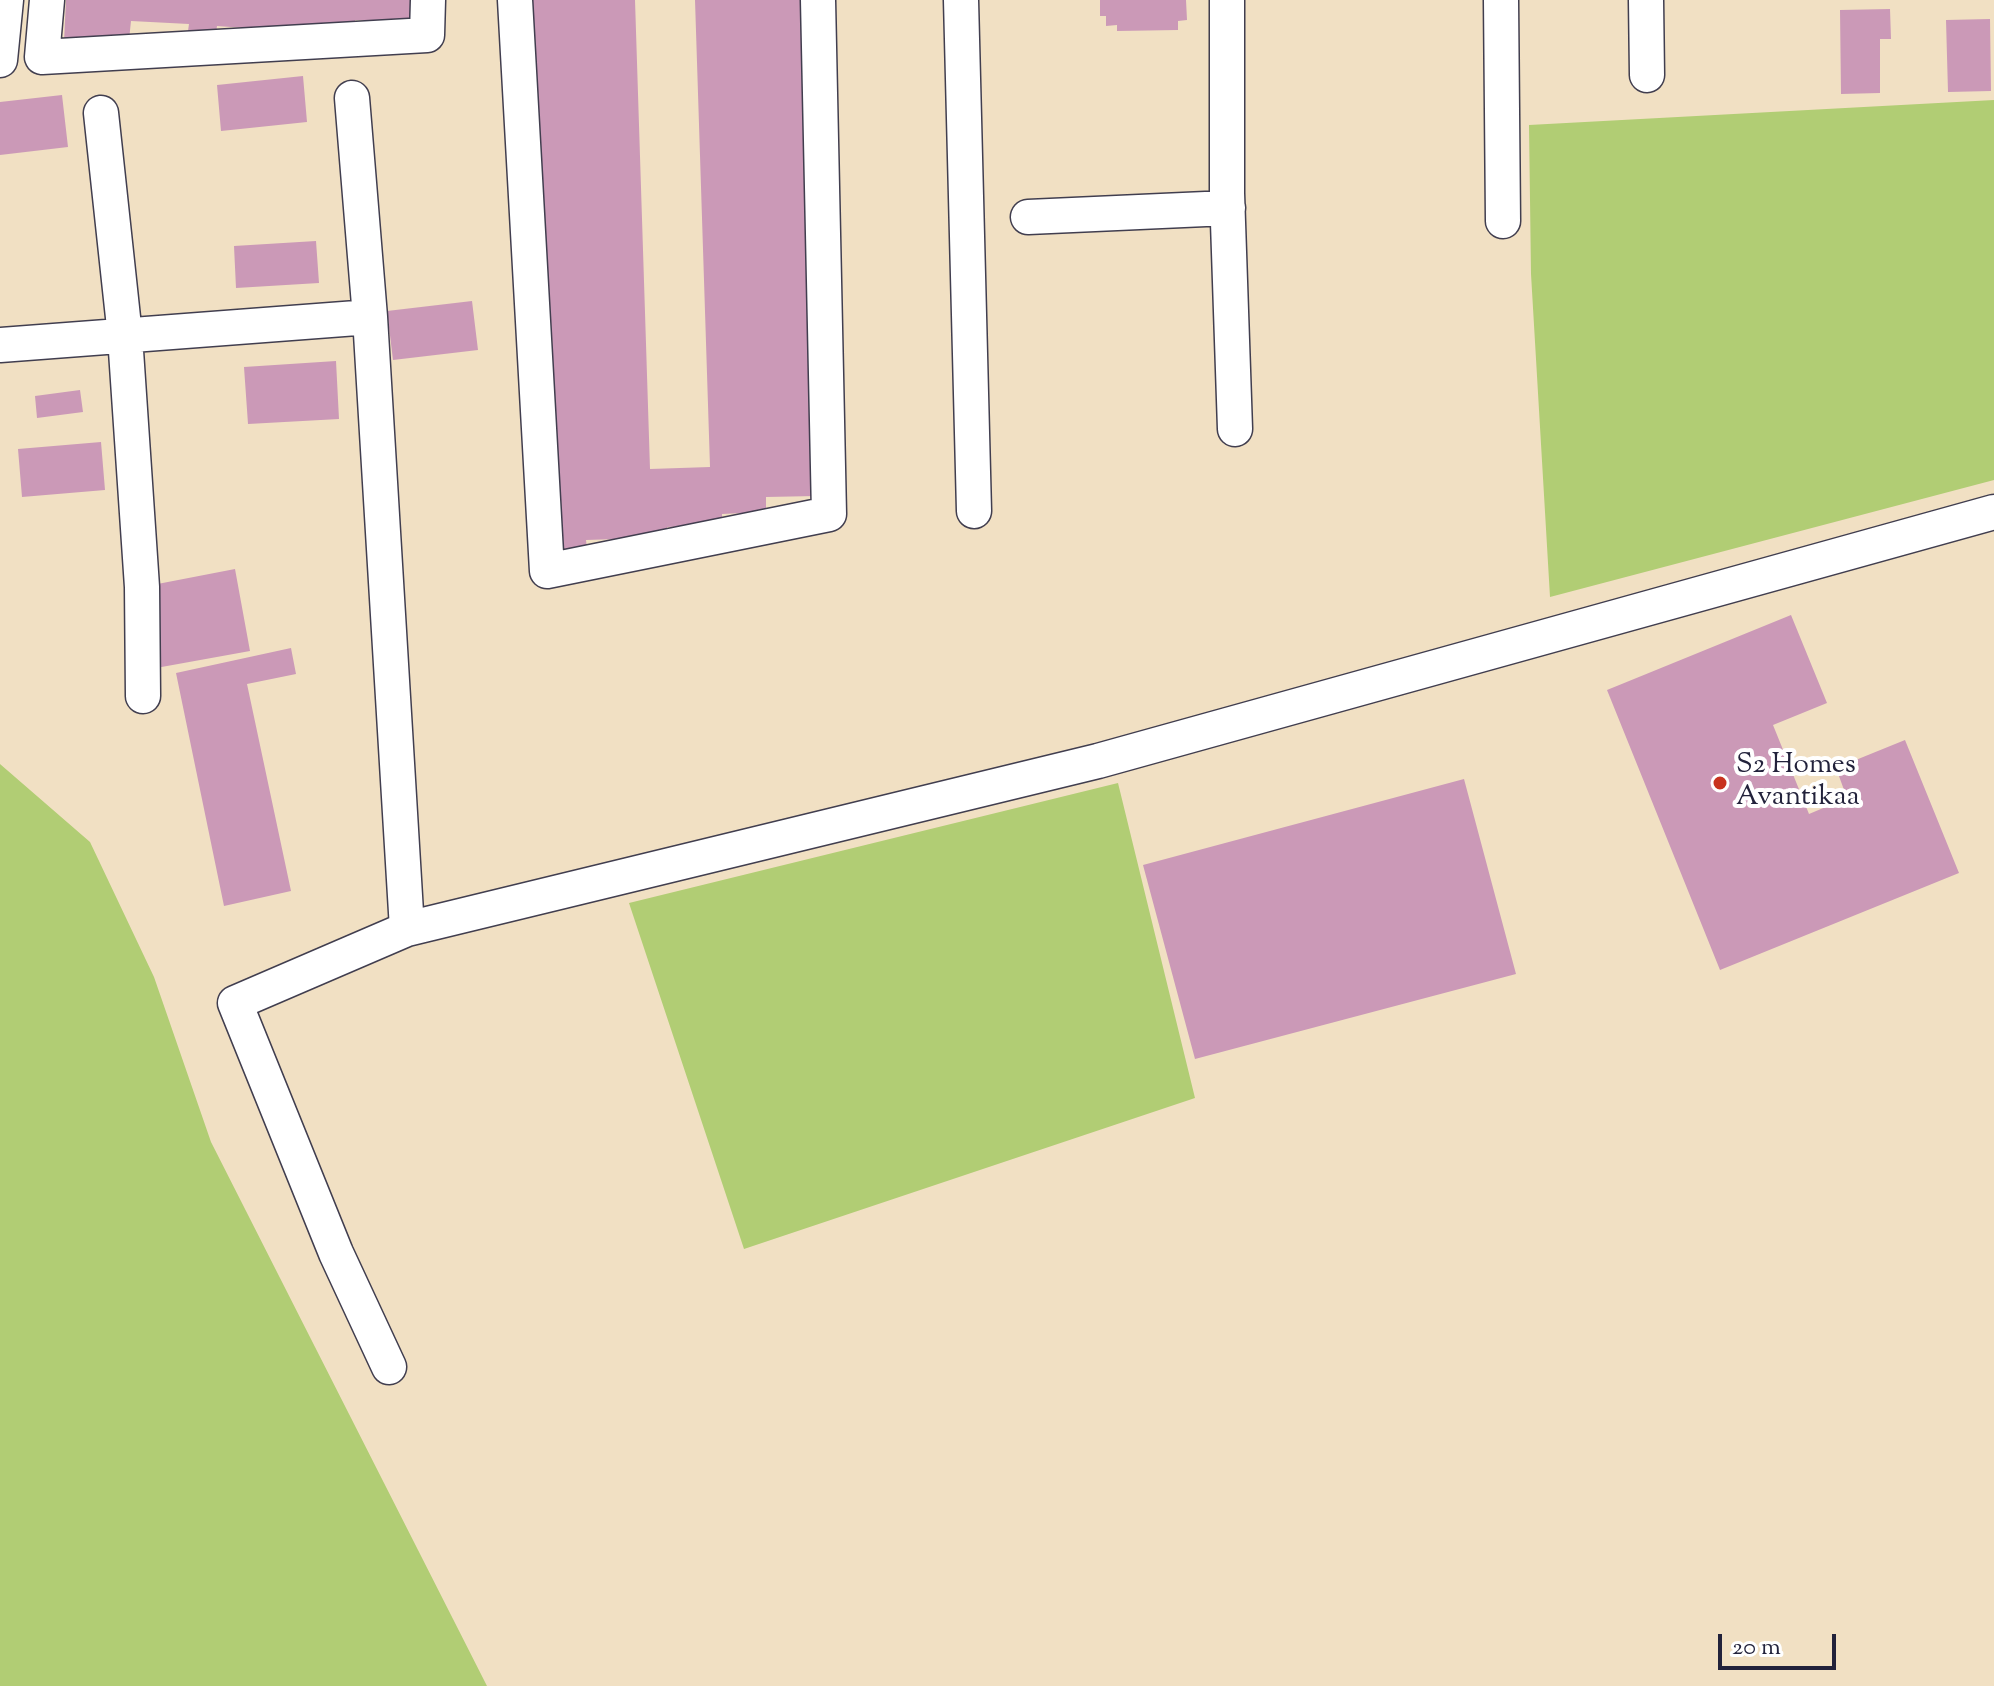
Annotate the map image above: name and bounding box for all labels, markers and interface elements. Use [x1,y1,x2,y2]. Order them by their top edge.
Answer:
place label: S2 Homes Avantikaa [1736,750,1860,816]
marker: S2 Homes Avantikaa [1711,774,1729,792]
scale bar [1722,1618,1840,1668]
text: 20 m [1732,1631,1781,1665]

